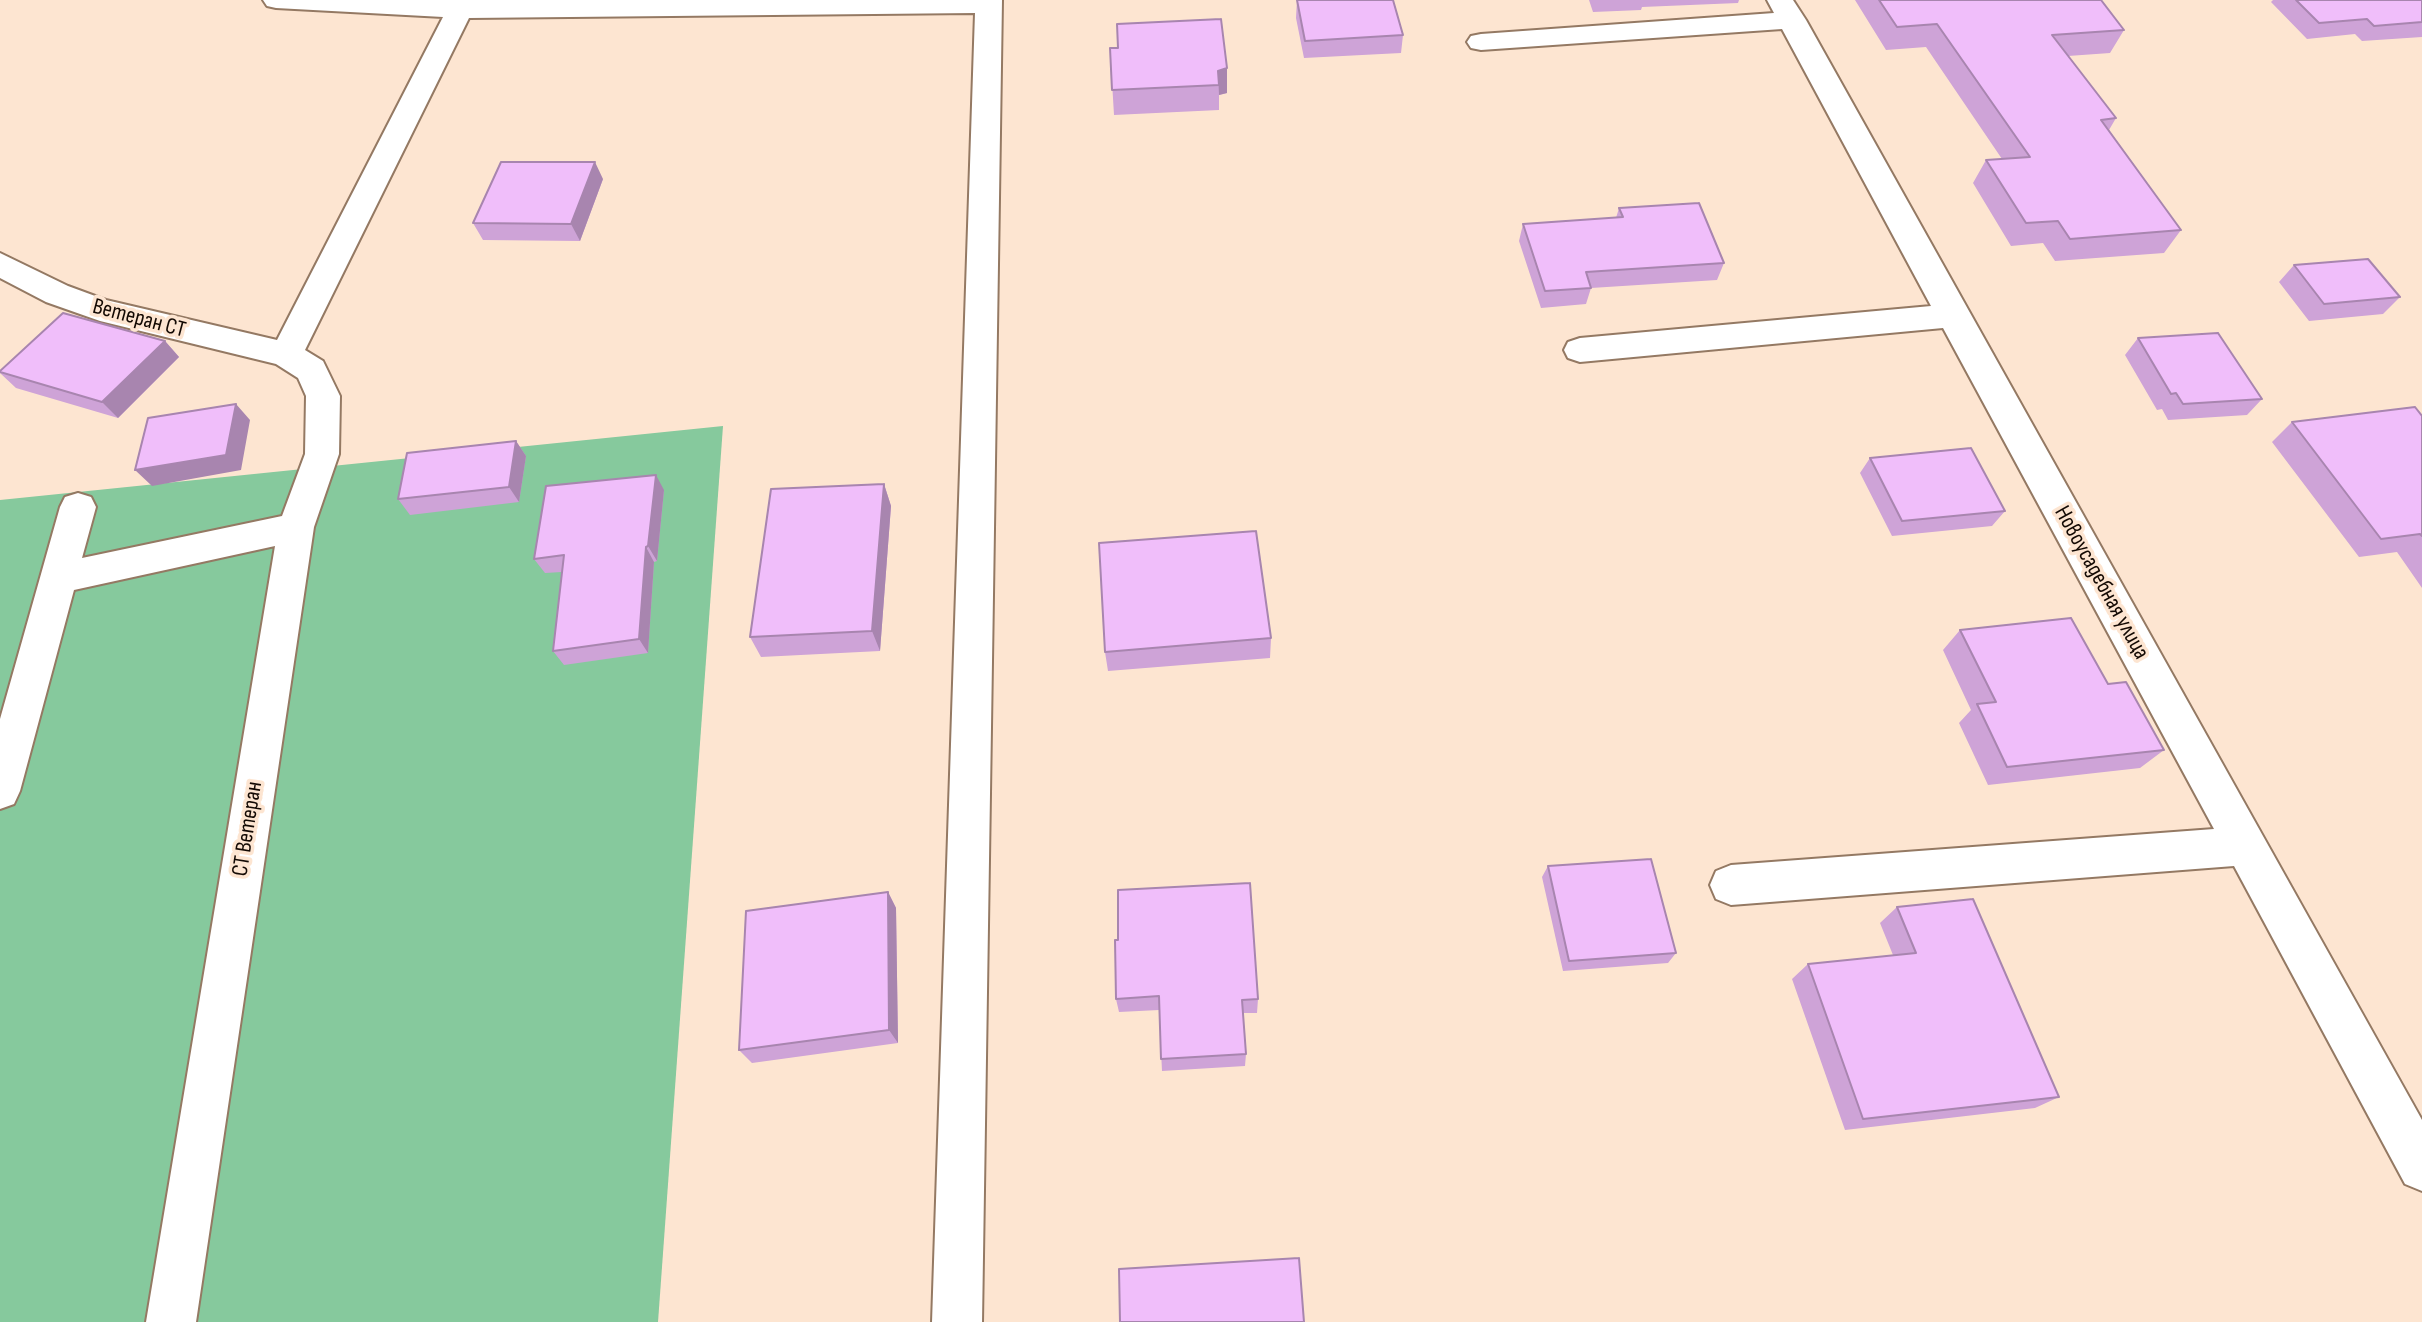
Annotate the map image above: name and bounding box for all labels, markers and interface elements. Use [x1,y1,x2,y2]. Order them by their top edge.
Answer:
street label: Ветеран СТ [89,293,189,345]
street label: Новоусадебная улица [2047,502,2155,664]
street label: СТ Ветеран [227,780,269,878]

